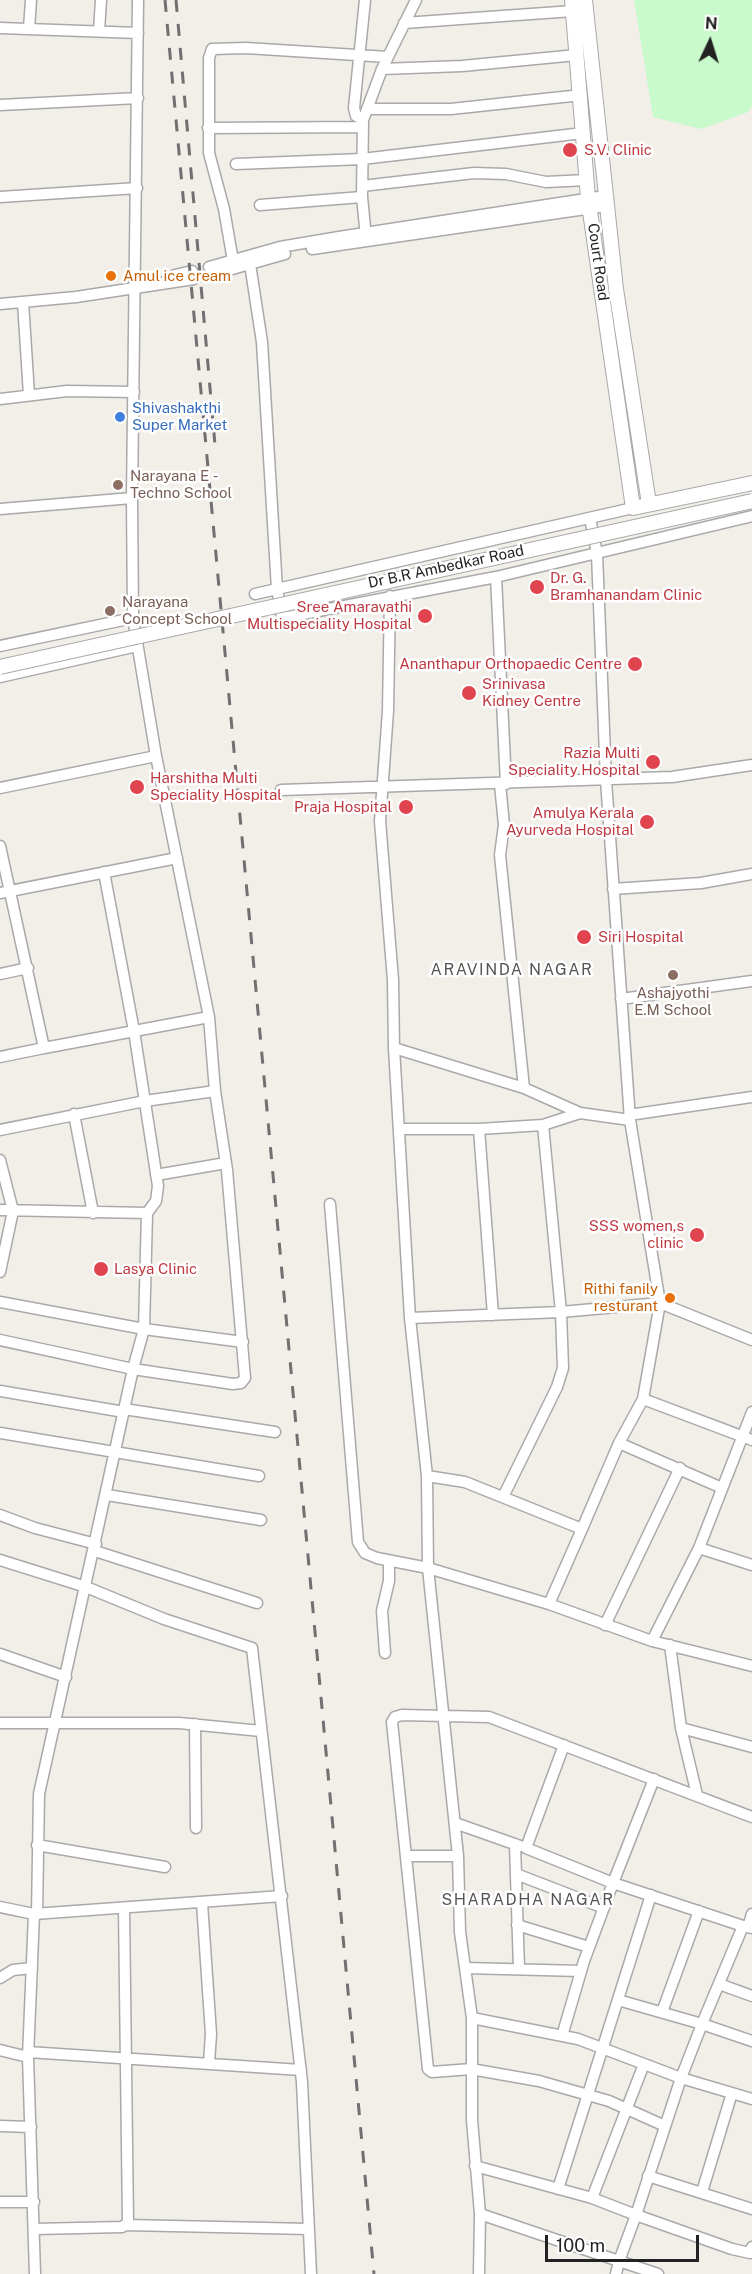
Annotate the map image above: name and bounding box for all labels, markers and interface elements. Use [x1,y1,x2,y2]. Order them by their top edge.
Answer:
north arrow [680,12,740,72]
text: N [704,14,718,33]
marker: S.V. Clinic [561,141,579,159]
place label: S.V. Clinic [584,141,652,159]
street label: Court Road [584,222,612,302]
place label: Amul ice cream [123,267,231,285]
marker: Amul ice cream [104,269,118,283]
place label: Shivashakthi Super Market [132,399,227,434]
marker: Shivashakthi Super Market [113,410,127,424]
place label: Narayana E - Techno School [130,467,232,502]
marker: Narayana E - Techno School [111,478,125,492]
street label: Dr B.R Ambedkar Road [366,542,526,592]
place label: Dr. G. Bramhanandam Clinic [550,569,702,604]
marker: Dr. G. Bramhanandam Clinic [528,578,546,596]
place label: Narayana Concept School [122,593,232,628]
place label: Sree Amaravathi Multispeciality Hospital [247,598,412,633]
marker: Narayana Concept School [103,604,117,618]
marker: Sree Amaravathi Multispeciality Hospital [416,607,434,625]
place label: Ananthapur Orthopaedic Centre [399,655,622,673]
marker: Ananthapur Orthopaedic Centre [626,655,644,673]
place label: Srinivasa Kidney Centre [482,675,581,710]
marker: Srinivasa Kidney Centre [460,684,478,702]
place label: Razia Multi Speciality Hospital [508,744,640,779]
marker: Razia Multi Speciality Hospital [644,753,662,771]
place label: Harshitha Multi Speciality Hospital [150,769,282,804]
marker: Harshitha Multi Speciality Hospital [128,778,146,796]
place label: Praja Hospital [294,798,392,816]
marker: Praja Hospital [397,798,415,816]
place label: Amulya Kerala Ayurveda Hospital [506,804,634,839]
marker: Amulya Kerala Ayurveda Hospital [638,813,656,831]
marker: Siri Hospital [575,928,593,946]
place label: Siri Hospital [598,928,684,946]
district label: ARAVINDA NAGAR [431,960,593,980]
marker: Ashajyothi E.M School [666,968,680,982]
place label: Ashajyothi E.M School [634,984,712,1019]
place label: SSS women,s clinic [589,1217,684,1252]
marker: SSS women,s clinic [688,1226,706,1244]
marker: Lasya Clinic [92,1260,110,1278]
place label: Lasya Clinic [114,1260,197,1278]
place label: Rithi fanily resturant [583,1280,658,1315]
marker: Rithi fanily resturant [663,1291,677,1305]
district label: SHARADHA NAGAR [442,1890,614,1910]
scale bar [548,2223,702,2261]
text: 100 m [556,2235,605,2256]

